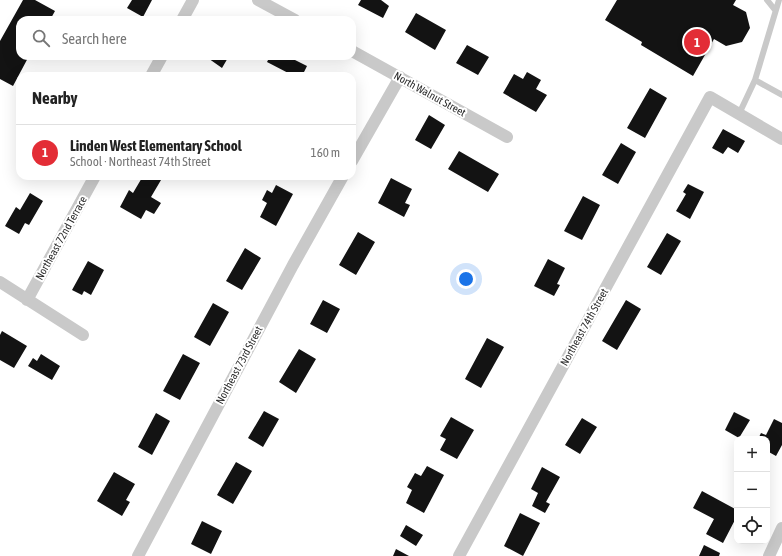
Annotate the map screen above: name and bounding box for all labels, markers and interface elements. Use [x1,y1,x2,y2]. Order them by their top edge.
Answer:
search box [16,16,356,60]
icon: search [30,27,52,49]
pin: 1 [684,27,710,57]
text: Search here [62,30,127,47]
street label: North Walnut Street [392,69,468,119]
text: Nearby [32,88,78,108]
text: Linden West Elementary School [70,137,242,154]
text: 1 [42,145,48,160]
text: 160 m [311,145,340,160]
text: School · Northeast 74th Street [70,154,211,169]
street label: Northeast 72nd Terrace [33,194,89,282]
your location [456,269,476,289]
street label: Northeast 74th Street [558,286,610,368]
street label: Northeast 73rd Street [213,324,265,406]
map controls [734,436,770,544]
button: + [734,436,770,472]
button: − [734,472,770,508]
button: locate [734,508,770,544]

